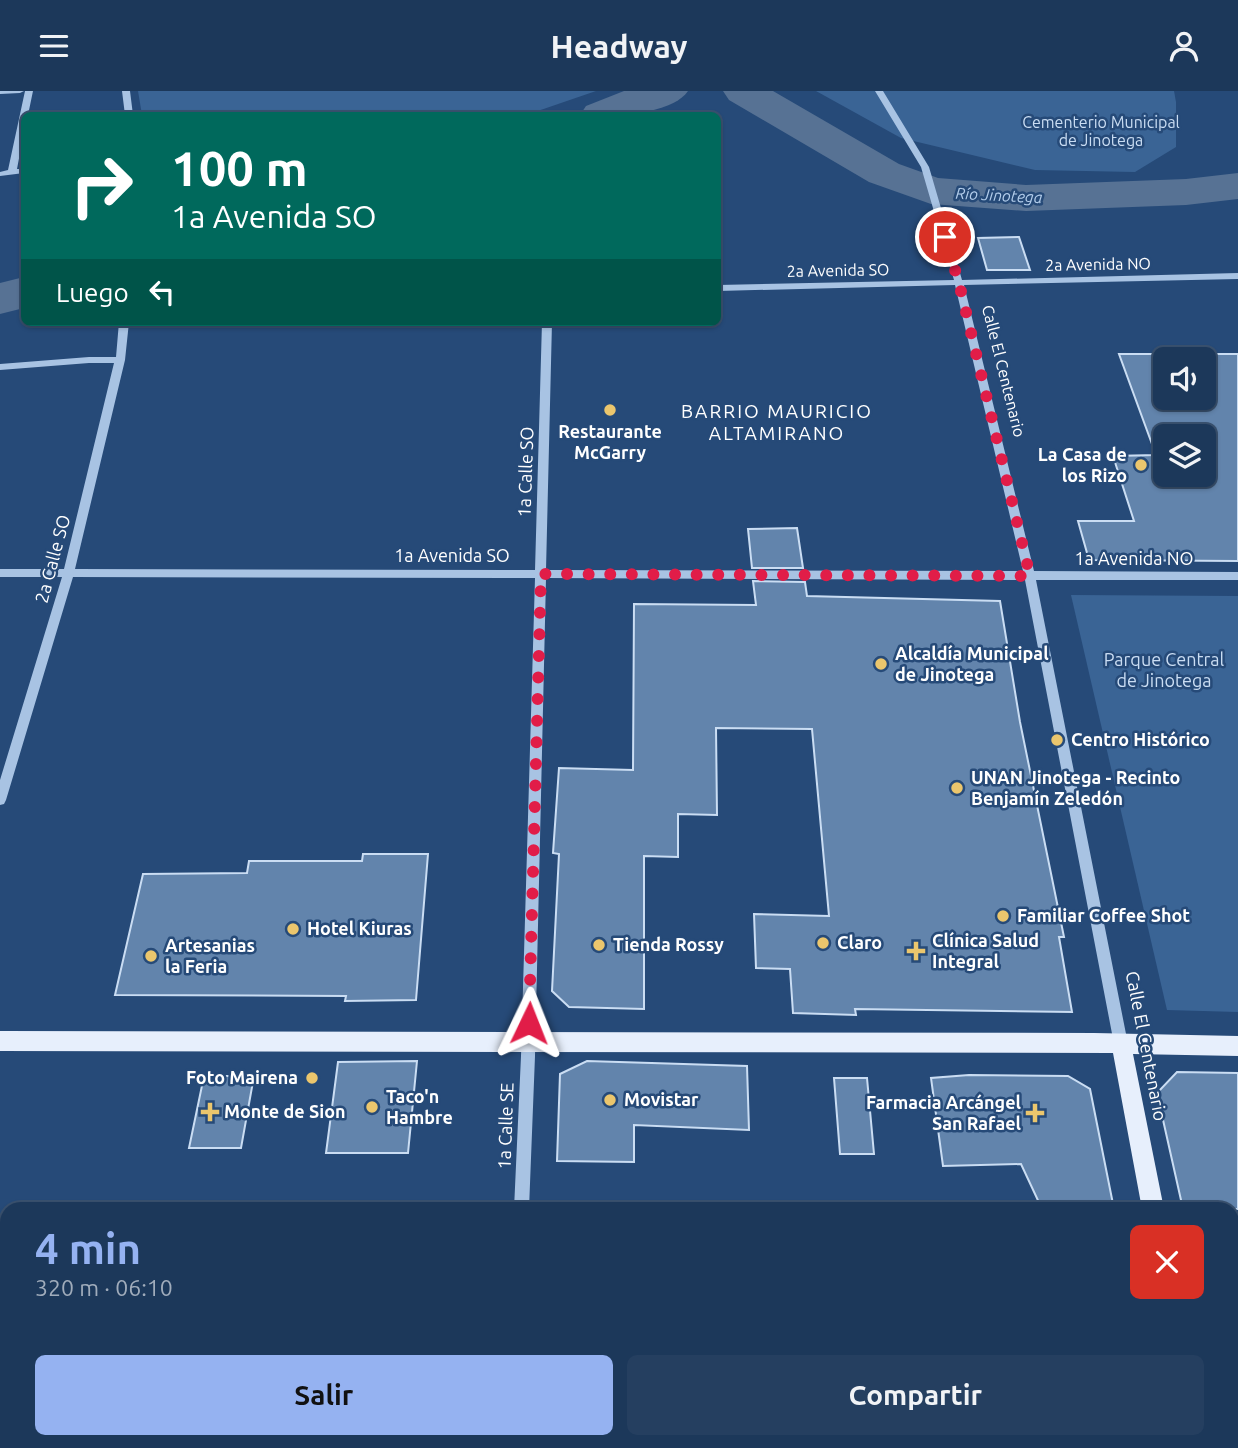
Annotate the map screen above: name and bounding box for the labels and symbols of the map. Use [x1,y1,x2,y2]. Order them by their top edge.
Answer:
park label: Cementerio Municipal de Jinotega [1022,113,1180,149]
water label: Río Jinotega [955,184,1043,206]
pin [915,207,975,267]
street label: 2a Avenida NO [1045,254,1151,274]
street label: 2a Avenida SO [786,260,890,280]
street label: Calle El Centenario [979,303,1029,439]
district label: BARRIO MAURICIO ALTAMIRANO [681,400,873,444]
marker: Restaurante McGarry [602,402,618,418]
place label: Restaurante McGarry [558,421,662,462]
street label: 1a Calle SO [513,426,537,518]
place label: La Casa de los Rizo [1038,444,1127,485]
marker: La Casa de los Rizo [1133,457,1149,473]
street label: 2a Calle SO [31,512,73,605]
street label: 1a Avenida SO [394,545,510,565]
street label: 1a Avenida NO [1074,548,1194,568]
place label: Alcaldía Municipal de Jinotega [895,643,1049,684]
park label: Parque Central de Jinotega [1104,649,1225,690]
marker: Alcaldía Municipal de Jinotega [873,656,889,672]
place label: Centro Histórico [1071,729,1210,749]
marker: Centro Histórico [1049,732,1065,748]
place label: UNAN Jinotega - Recinto Benjamín Zeledón [971,767,1180,808]
marker: UNAN Jinotega - Recinto Benjamín Zeledón [949,780,965,796]
place label: Familiar Coffee Shot [1017,905,1190,925]
marker: Familiar Coffee Shot [995,908,1011,924]
place label: Hotel Kiuras [307,918,412,938]
marker: Hotel Kiuras [285,921,301,937]
place label: Clínica Salud Integral [932,930,1039,971]
place label: Claro [837,932,882,952]
place label: Tienda Rossy [613,934,724,954]
place label: Artesanias la Feria [165,935,255,976]
marker: Claro [815,935,831,951]
marker: Tienda Rossy [591,937,607,953]
marker: Clínica Salud Integral [906,941,926,961]
marker: Artesanias la Feria [143,948,159,964]
street label: Calle El Centenario [1123,969,1171,1122]
position arrow [492,986,566,1060]
place label: Foto Mairena [186,1067,298,1087]
marker: Foto Mairena [304,1070,320,1086]
street label: 1a Calle SE [493,1082,517,1170]
place label: Taco'n Hambre [386,1086,453,1127]
place label: Movistar [624,1089,699,1109]
marker: Movistar [602,1092,618,1108]
place label: Farmacia Arcángel San Rafael [866,1092,1022,1133]
marker: Taco'n Hambre [364,1099,380,1115]
place label: Monte de Sion [224,1101,346,1121]
marker: Monte de Sion [202,1104,218,1120]
marker: Farmacia Arcángel San Rafael [1027,1105,1043,1121]

